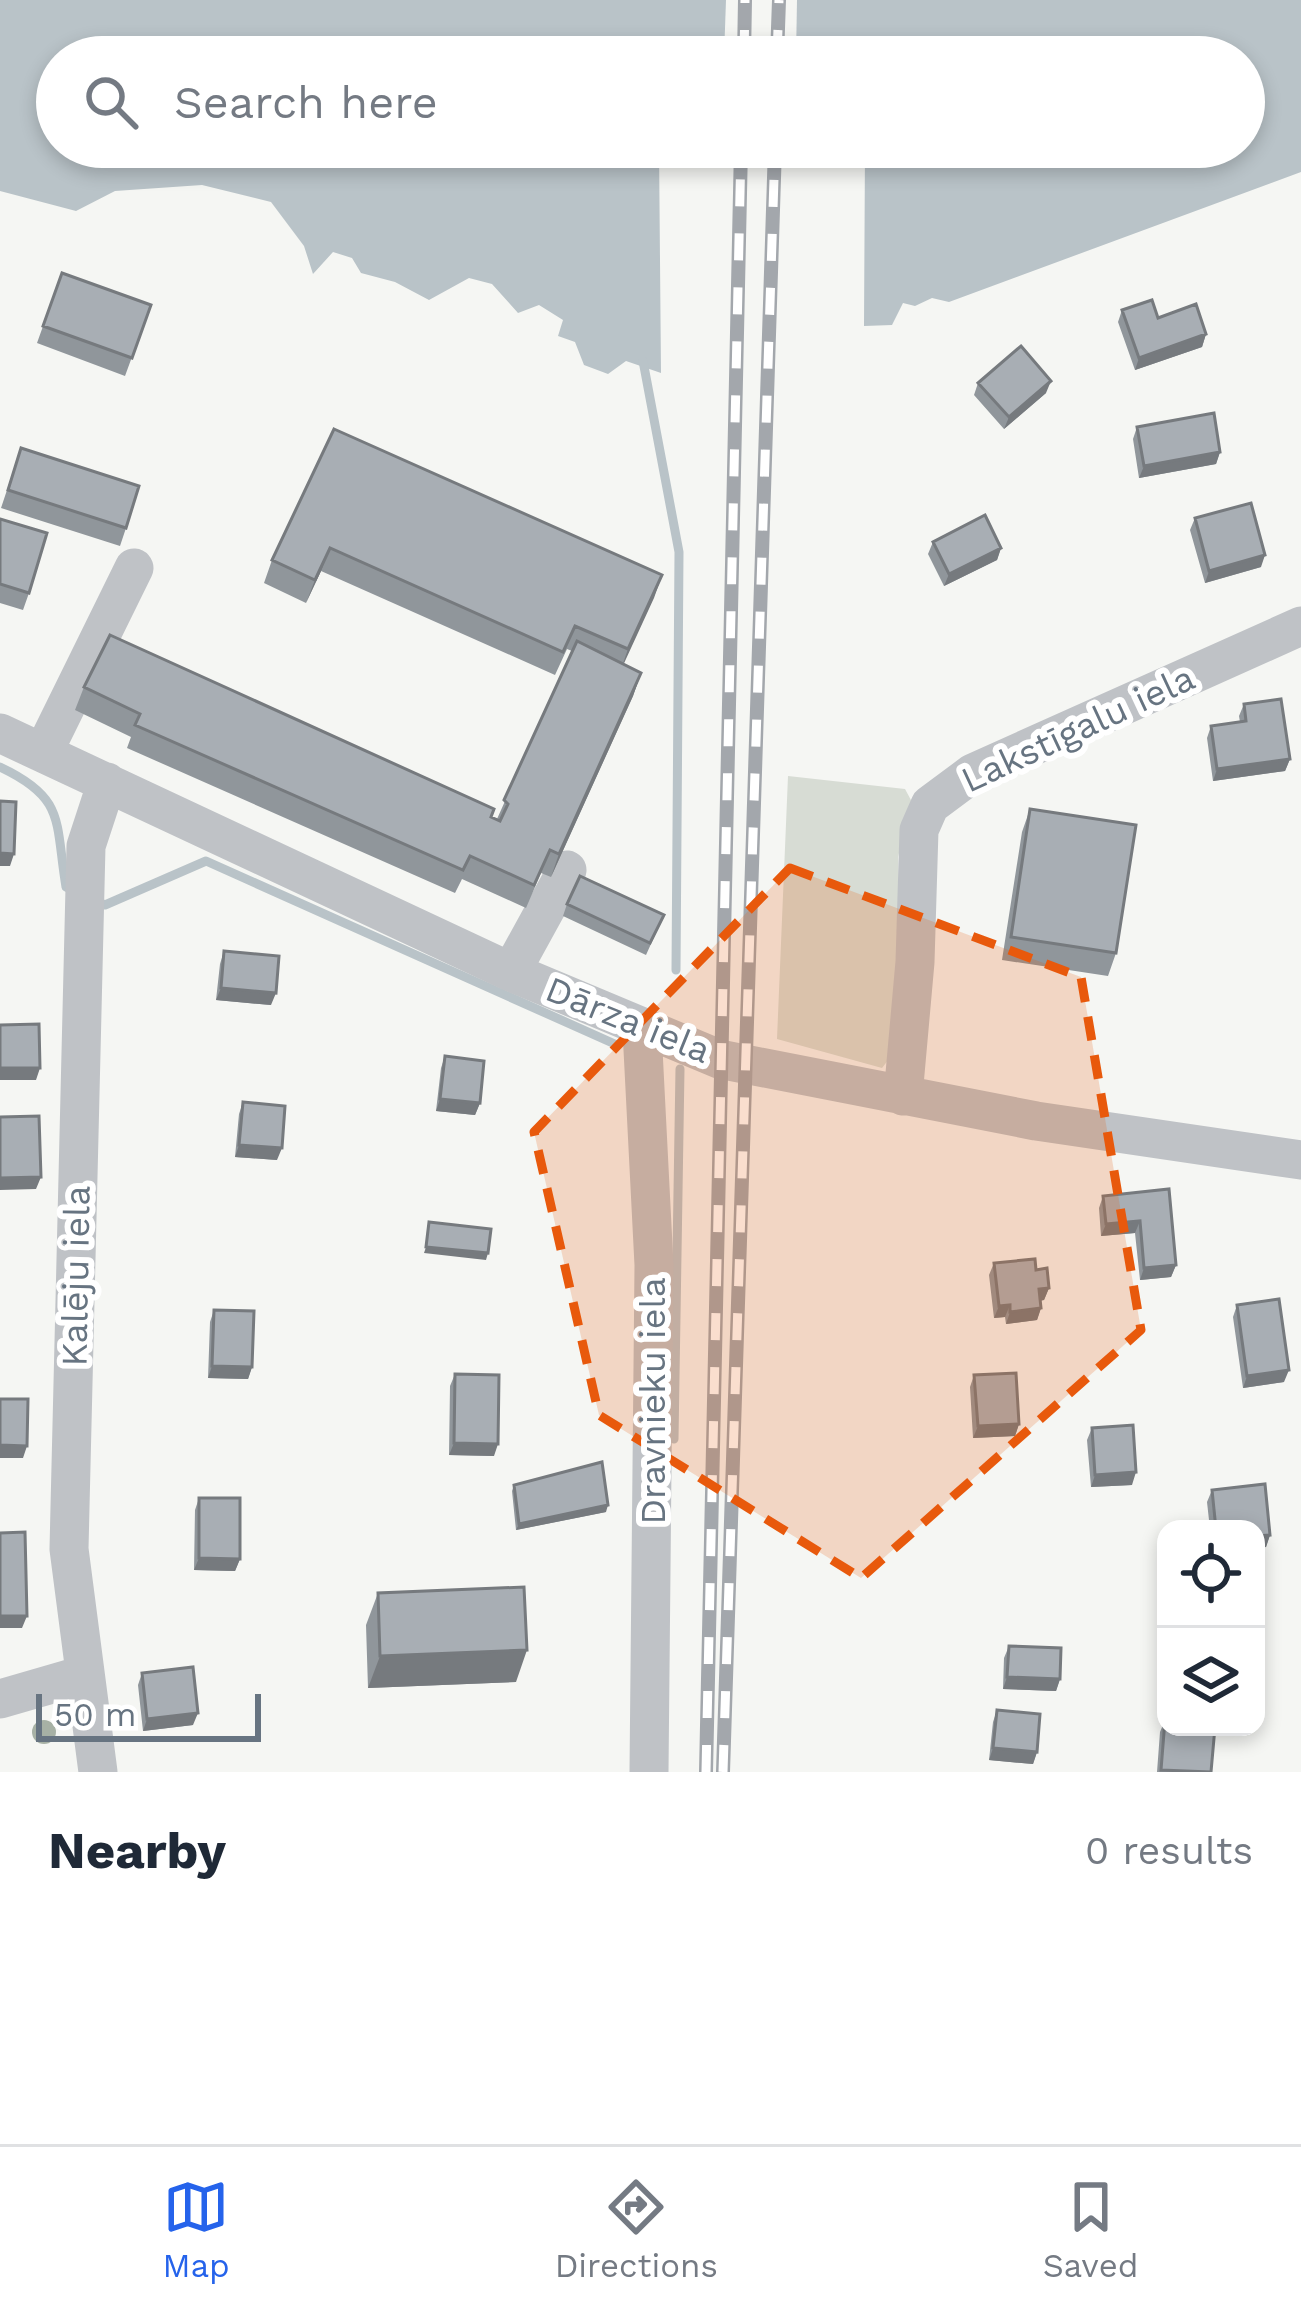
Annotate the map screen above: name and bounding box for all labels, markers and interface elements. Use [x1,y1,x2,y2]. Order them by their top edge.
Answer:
search box [36,36,1265,168]
icon: search [78,69,144,135]
text: Search here [174,76,438,129]
street label: Lakstīgalu iela [955,657,1201,801]
street label: Dārza iela [540,968,716,1072]
street label: Kalēju iela [53,1185,99,1367]
street label: Dravnieku iela [632,1277,674,1525]
map controls [1157,1520,1265,1736]
button: locate [1157,1520,1265,1628]
button: layers [1157,1628,1265,1736]
scale bar [36,1688,261,1741]
text: 50 m [54,1695,136,1734]
text: Nearby [48,1821,226,1880]
text: 0 results [1085,1828,1253,1873]
tab: Map [162,2174,230,2285]
tab: Directions [555,2174,718,2285]
tab: Saved [1043,2174,1139,2285]

